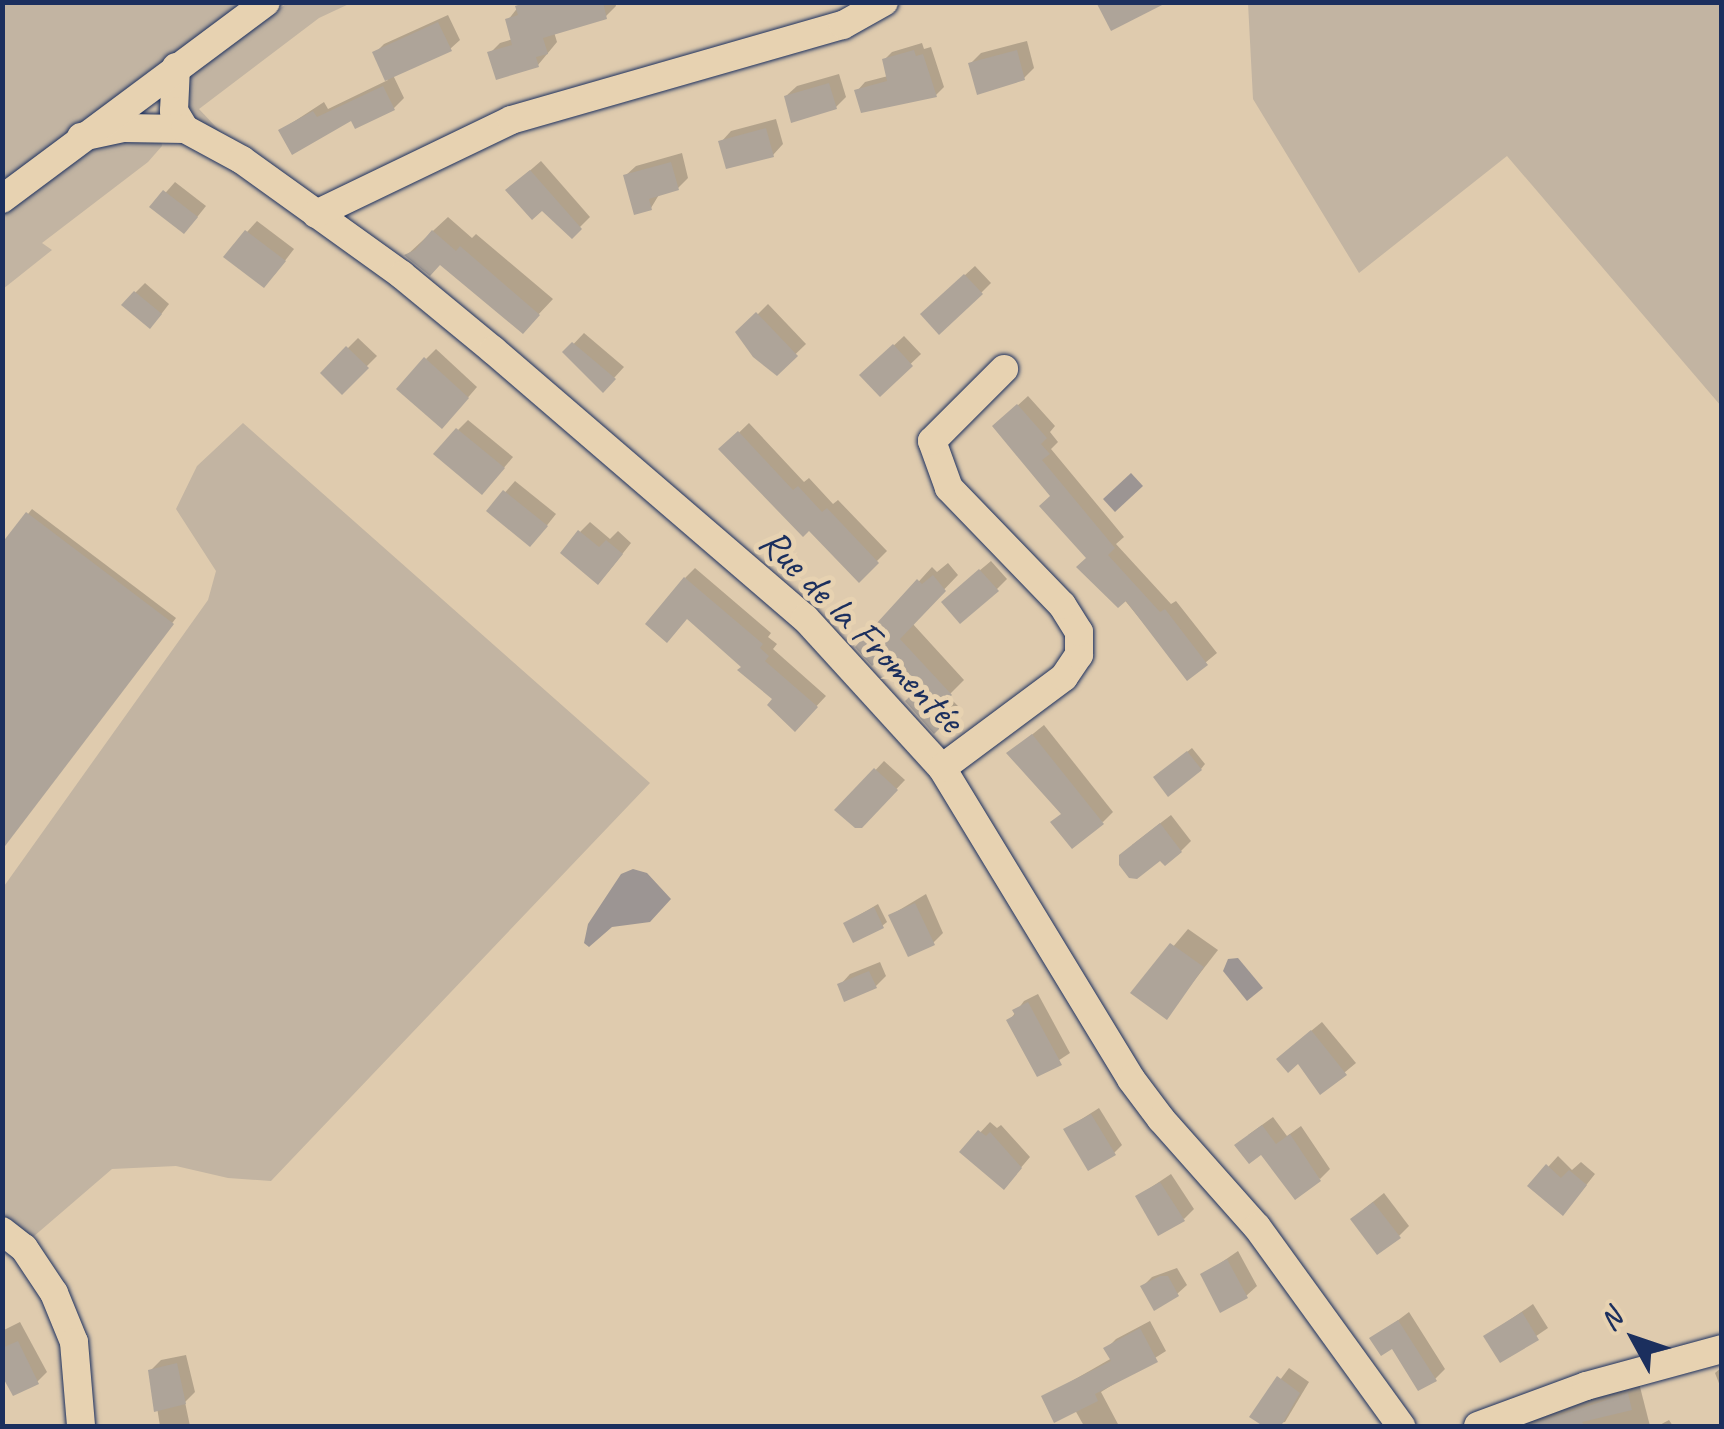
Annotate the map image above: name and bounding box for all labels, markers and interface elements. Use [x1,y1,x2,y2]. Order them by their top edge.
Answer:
street label: Rue de la Fromentée [749,517,975,743]
north arrow [1584,1289,1684,1389]
text: N [1592,1302,1630,1337]

